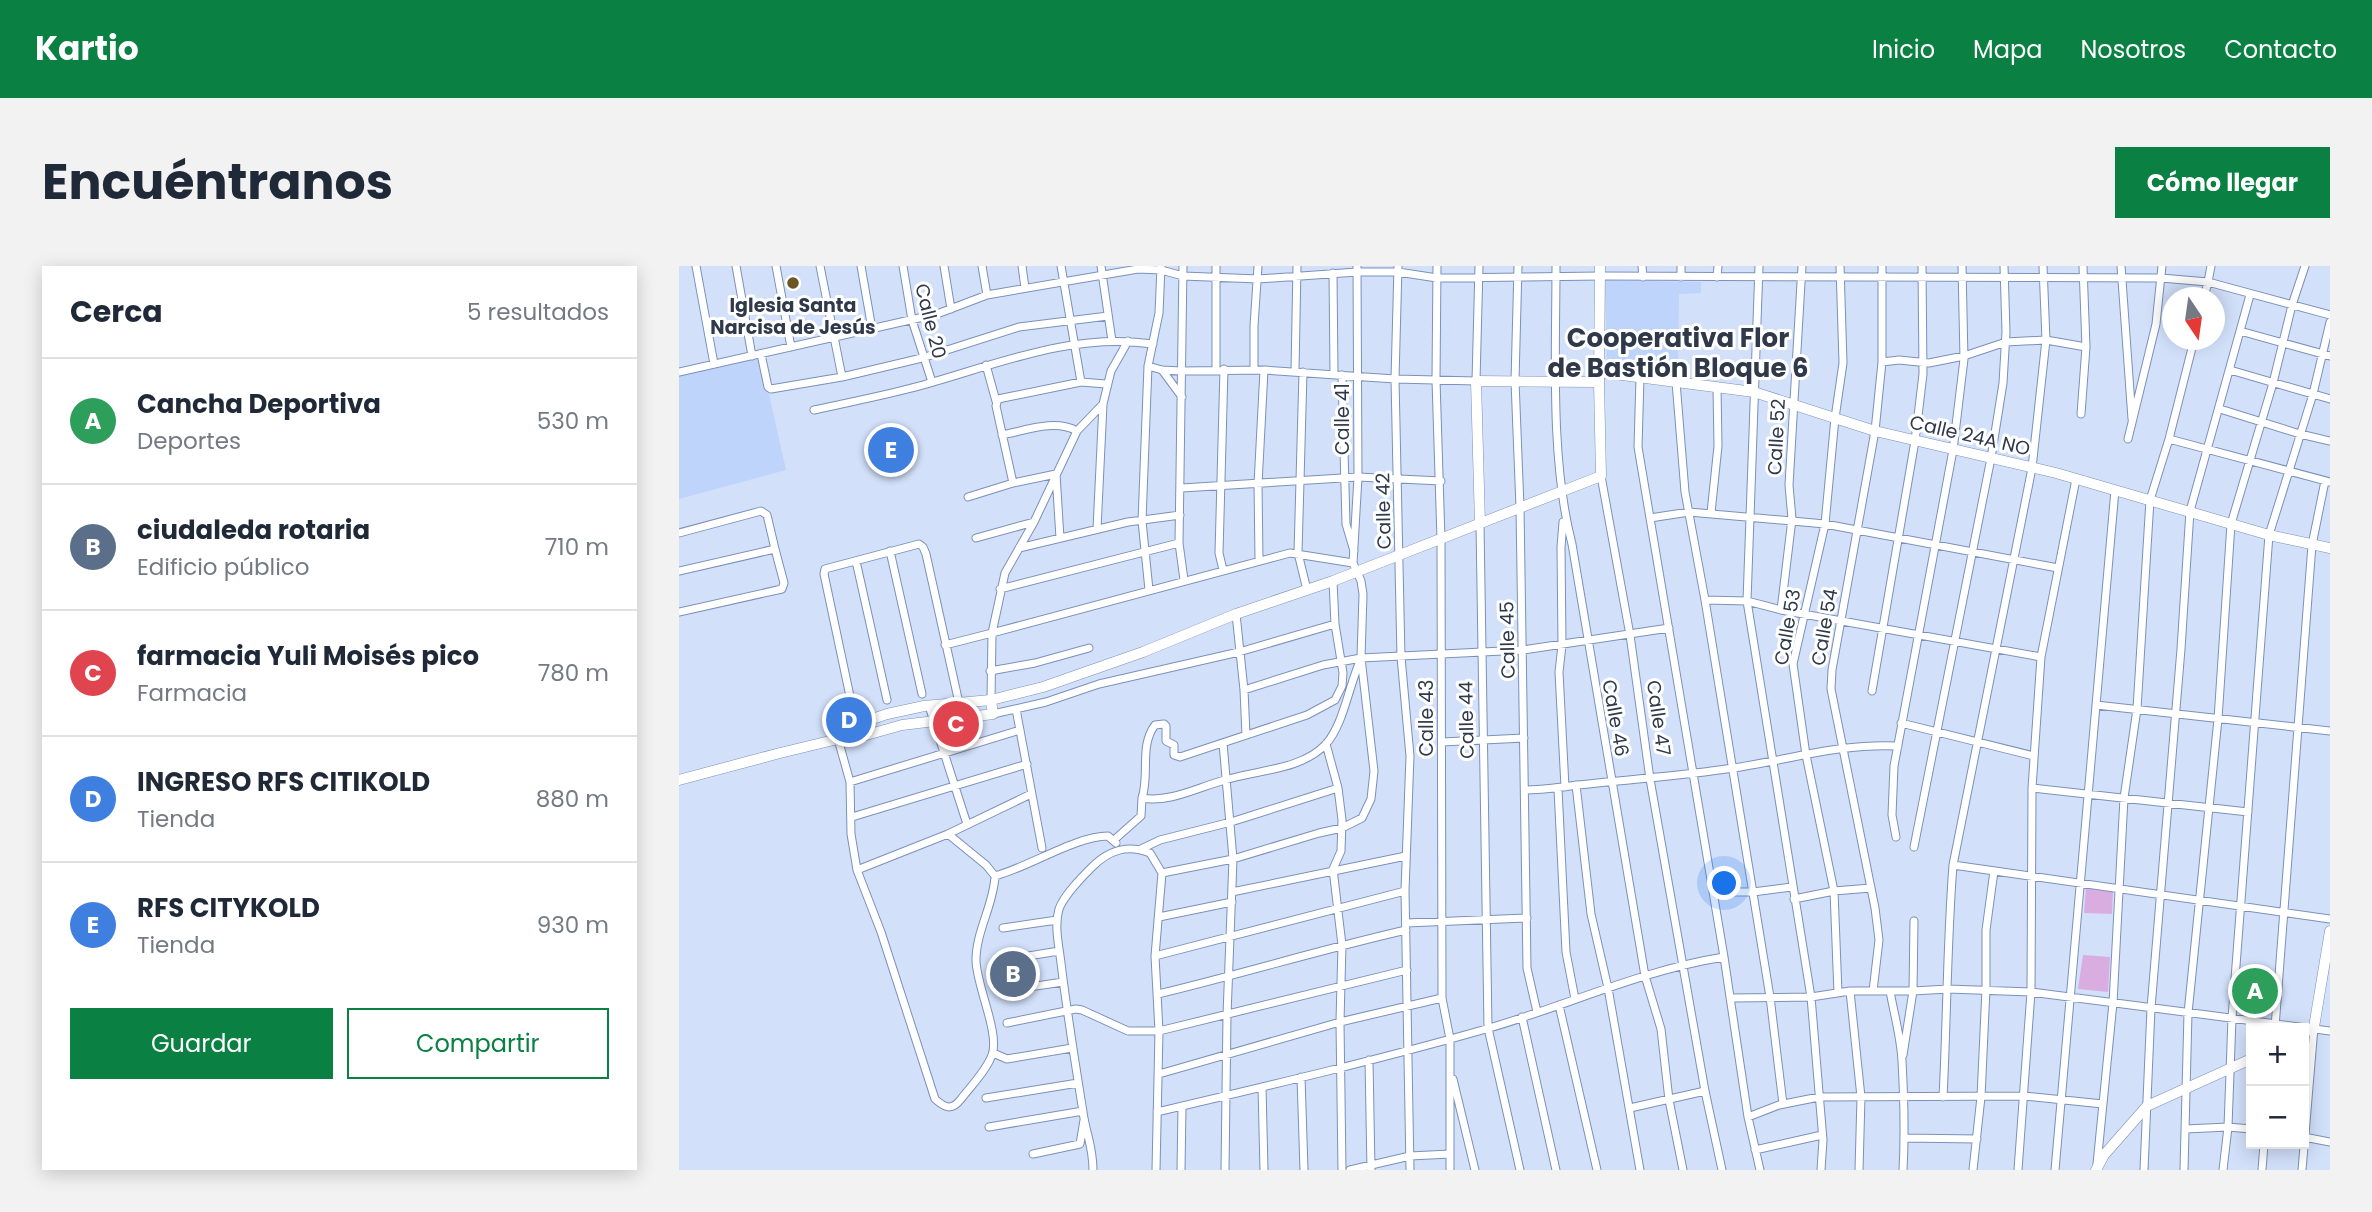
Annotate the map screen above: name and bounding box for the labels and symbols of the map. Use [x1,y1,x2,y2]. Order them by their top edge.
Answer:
marker: Iglesia Santa Narcisa de Jesús [785,275,801,291]
street label: Calle 20 [908,281,953,362]
north arrow [2162,287,2225,350]
place label: Iglesia Santa Narcisa de Jesús [710,292,876,341]
district label: Cooperativa Flor de Bastión Bloque 6 [1548,320,1808,386]
street label: Calle 41 [1329,383,1356,455]
street label: Calle 52 [1761,398,1792,476]
street label: Calle 24A NO [1907,409,2033,462]
pin: E [868,424,914,476]
street label: Calle 42 [1369,472,1398,550]
street label: Calle 54 [1804,586,1845,668]
street label: Calle 53 [1768,587,1807,667]
street label: Calle 45 [1493,601,1522,679]
street label: Calle 46 [1595,677,1636,759]
street label: Calle 47 [1640,679,1677,758]
street label: Calle 43 [1413,680,1440,756]
street label: Calle 44 [1452,681,1481,759]
pin: D [826,694,872,746]
pin: C [933,698,979,750]
your location [1707,866,1741,900]
pin: B [990,948,1036,1000]
pin: A [2232,965,2278,1017]

